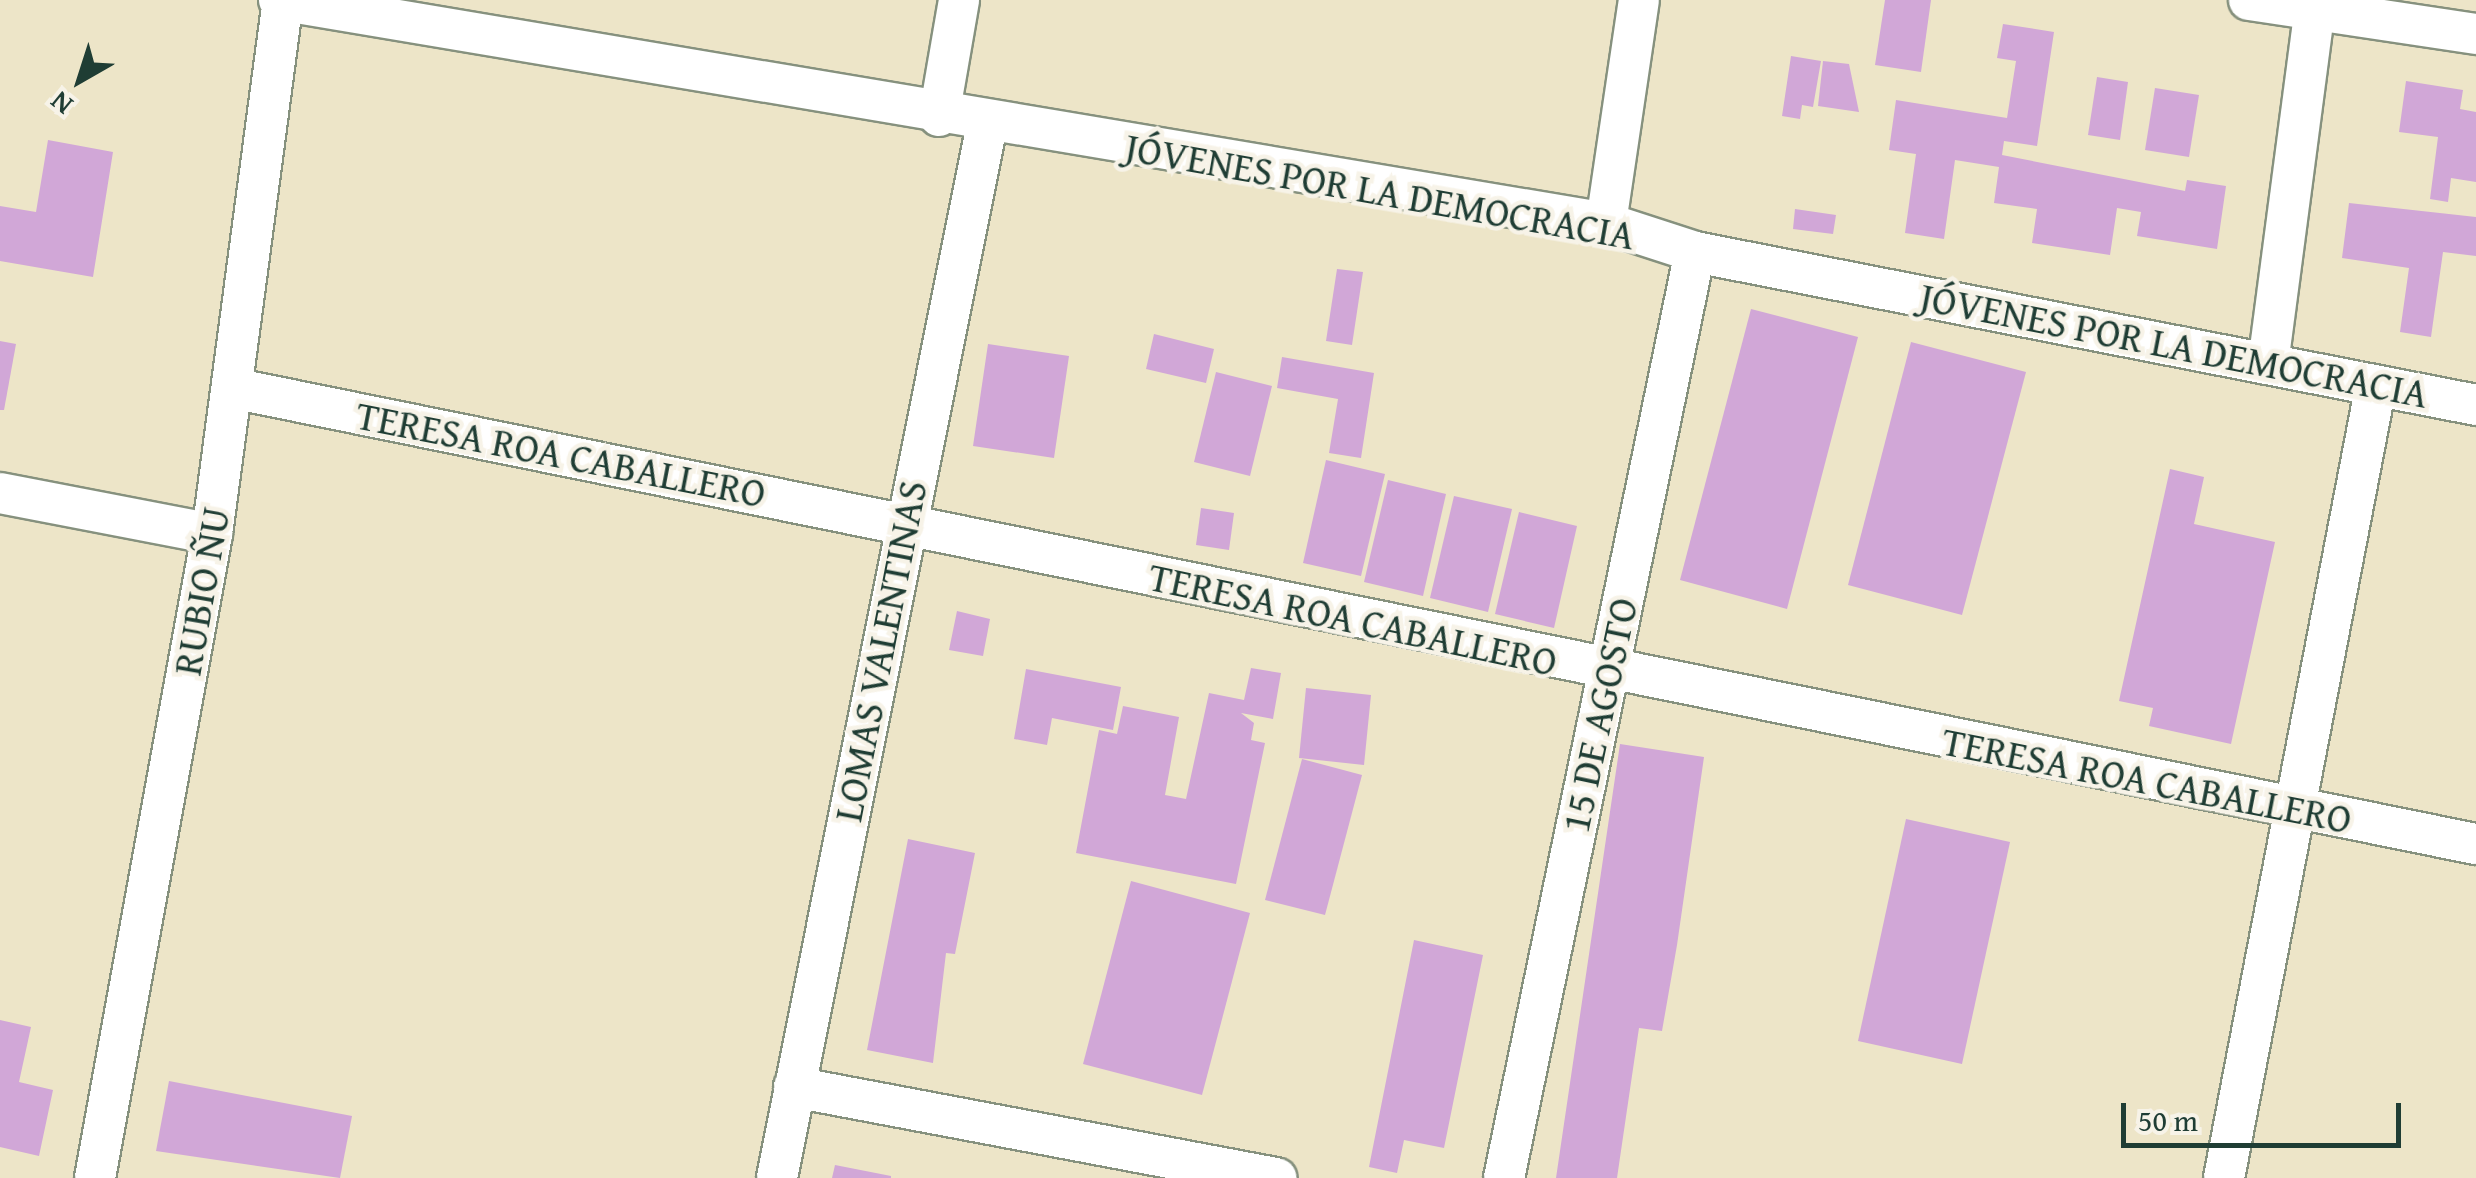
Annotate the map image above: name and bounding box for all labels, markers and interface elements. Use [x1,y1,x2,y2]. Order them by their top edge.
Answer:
north arrow [30,30,130,130]
text: N [41,82,81,126]
street label: JÓVENES POR LA DEMOCRACIA [1121,123,1639,259]
street label: JÓVENES POR LA DEMOCRACIA [1916,272,2432,418]
street label: TERESA ROA CABALLERO [352,391,770,517]
street label: LOMAS VALENTINAS [823,476,937,826]
street label: RUBIO ÑU [163,503,239,679]
street label: TERESA ROA CABALLERO [1145,552,1561,686]
street label: 15 DE AGOSTO [1551,593,1647,837]
street label: TERESA ROA CABALLERO [1938,717,2356,843]
scale bar [2126,1083,2406,1145]
text: 50 m [2138,1098,2198,1142]

